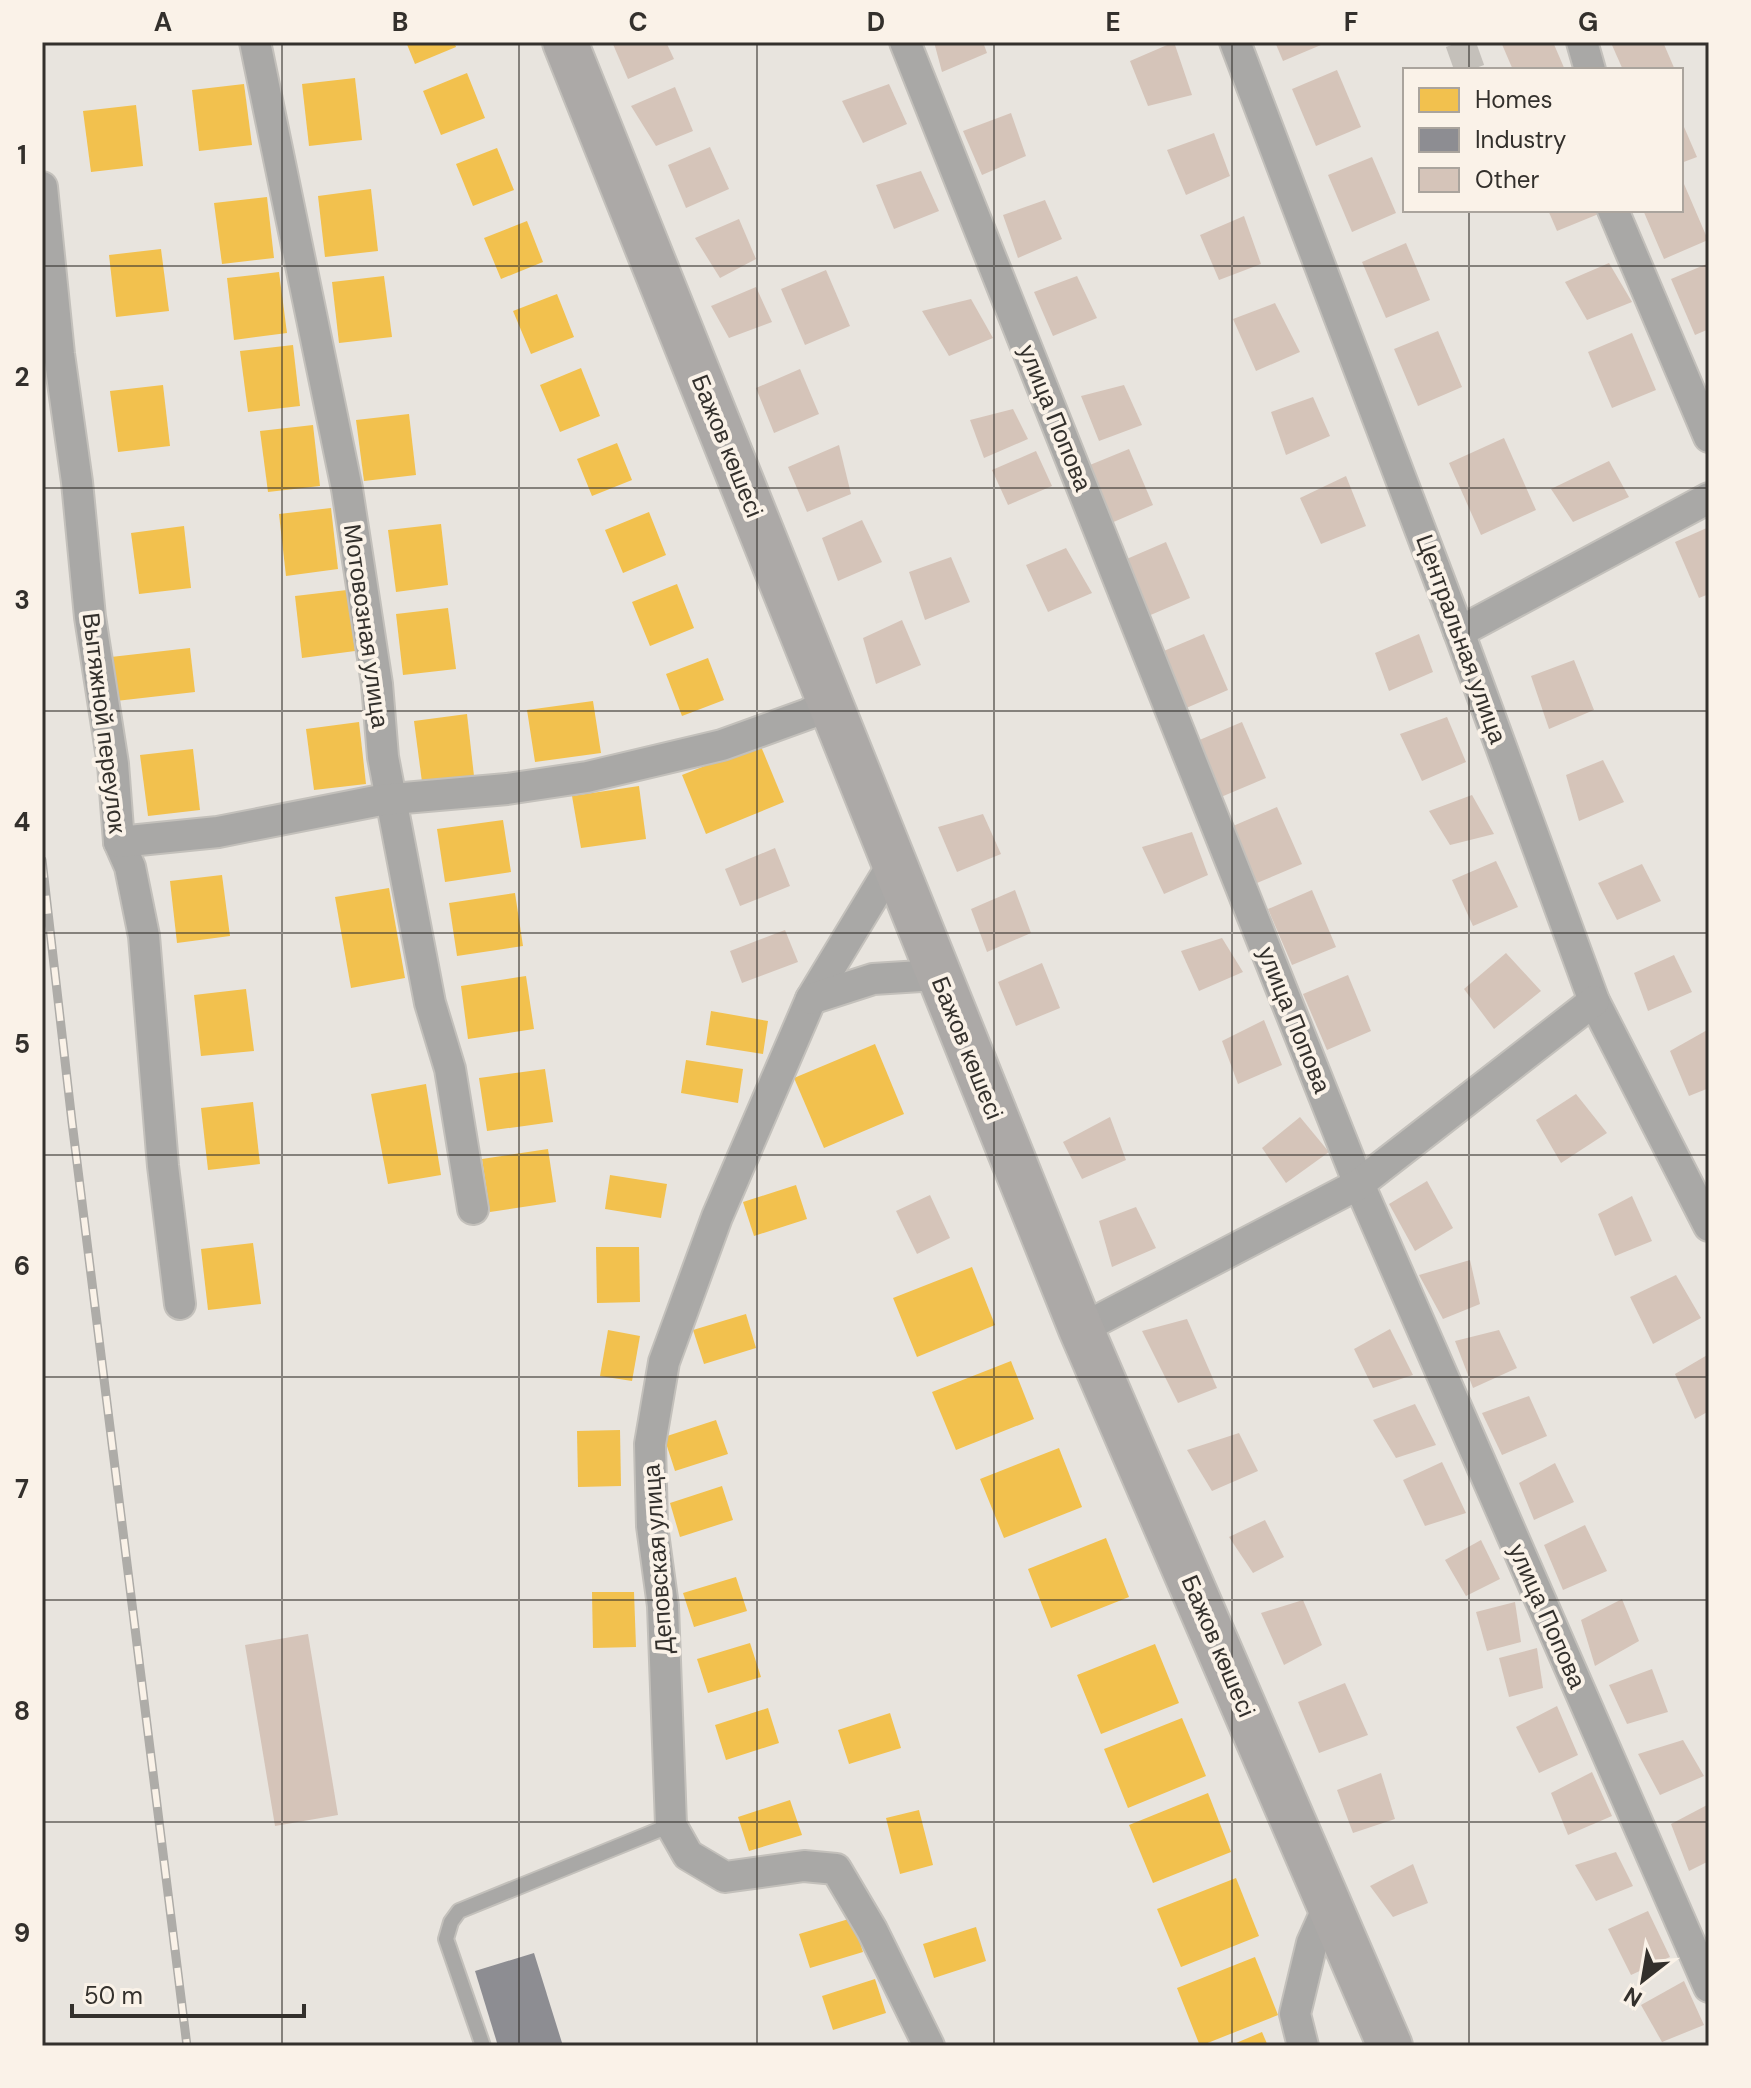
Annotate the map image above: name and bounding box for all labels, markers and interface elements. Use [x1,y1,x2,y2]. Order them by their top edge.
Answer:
text: A [154,5,172,39]
text: B [392,5,408,39]
text: C [628,5,648,39]
text: D [867,5,885,39]
text: E [1105,5,1121,39]
text: F [1344,5,1358,39]
text: G [1578,5,1598,39]
legend [1403,68,1683,212]
text: Homes [1475,84,1553,115]
text: Industry [1475,124,1566,155]
text: 1 [17,138,27,172]
text: Other [1475,164,1539,195]
street label: улица Попова [1012,340,1099,496]
text: 2 [14,360,30,394]
street label: Бажов көшесі [685,370,770,522]
street label: Мотовозная улица [337,522,396,731]
street label: Центральная улица [1409,530,1514,748]
text: 3 [14,583,30,617]
street label: Вытяжной переулок [76,611,133,836]
text: 4 [14,805,30,839]
street label: улица Попова [1251,942,1338,1098]
street label: Бажов көшесі [925,972,1010,1124]
text: 5 [14,1027,30,1061]
text: 6 [14,1249,30,1283]
street label: Деповская улица [635,1462,680,1655]
text: 7 [15,1472,29,1506]
street label: улица Попова [1502,1539,1593,1694]
street label: Бажов көшесі [1175,1570,1262,1722]
text: 8 [14,1694,30,1728]
text: 9 [14,1916,30,1950]
north arrow [1603,1940,1683,2020]
scale bar [72,1968,304,2018]
text: 50 m [84,1980,143,2011]
text: N [1619,1980,1647,2013]

